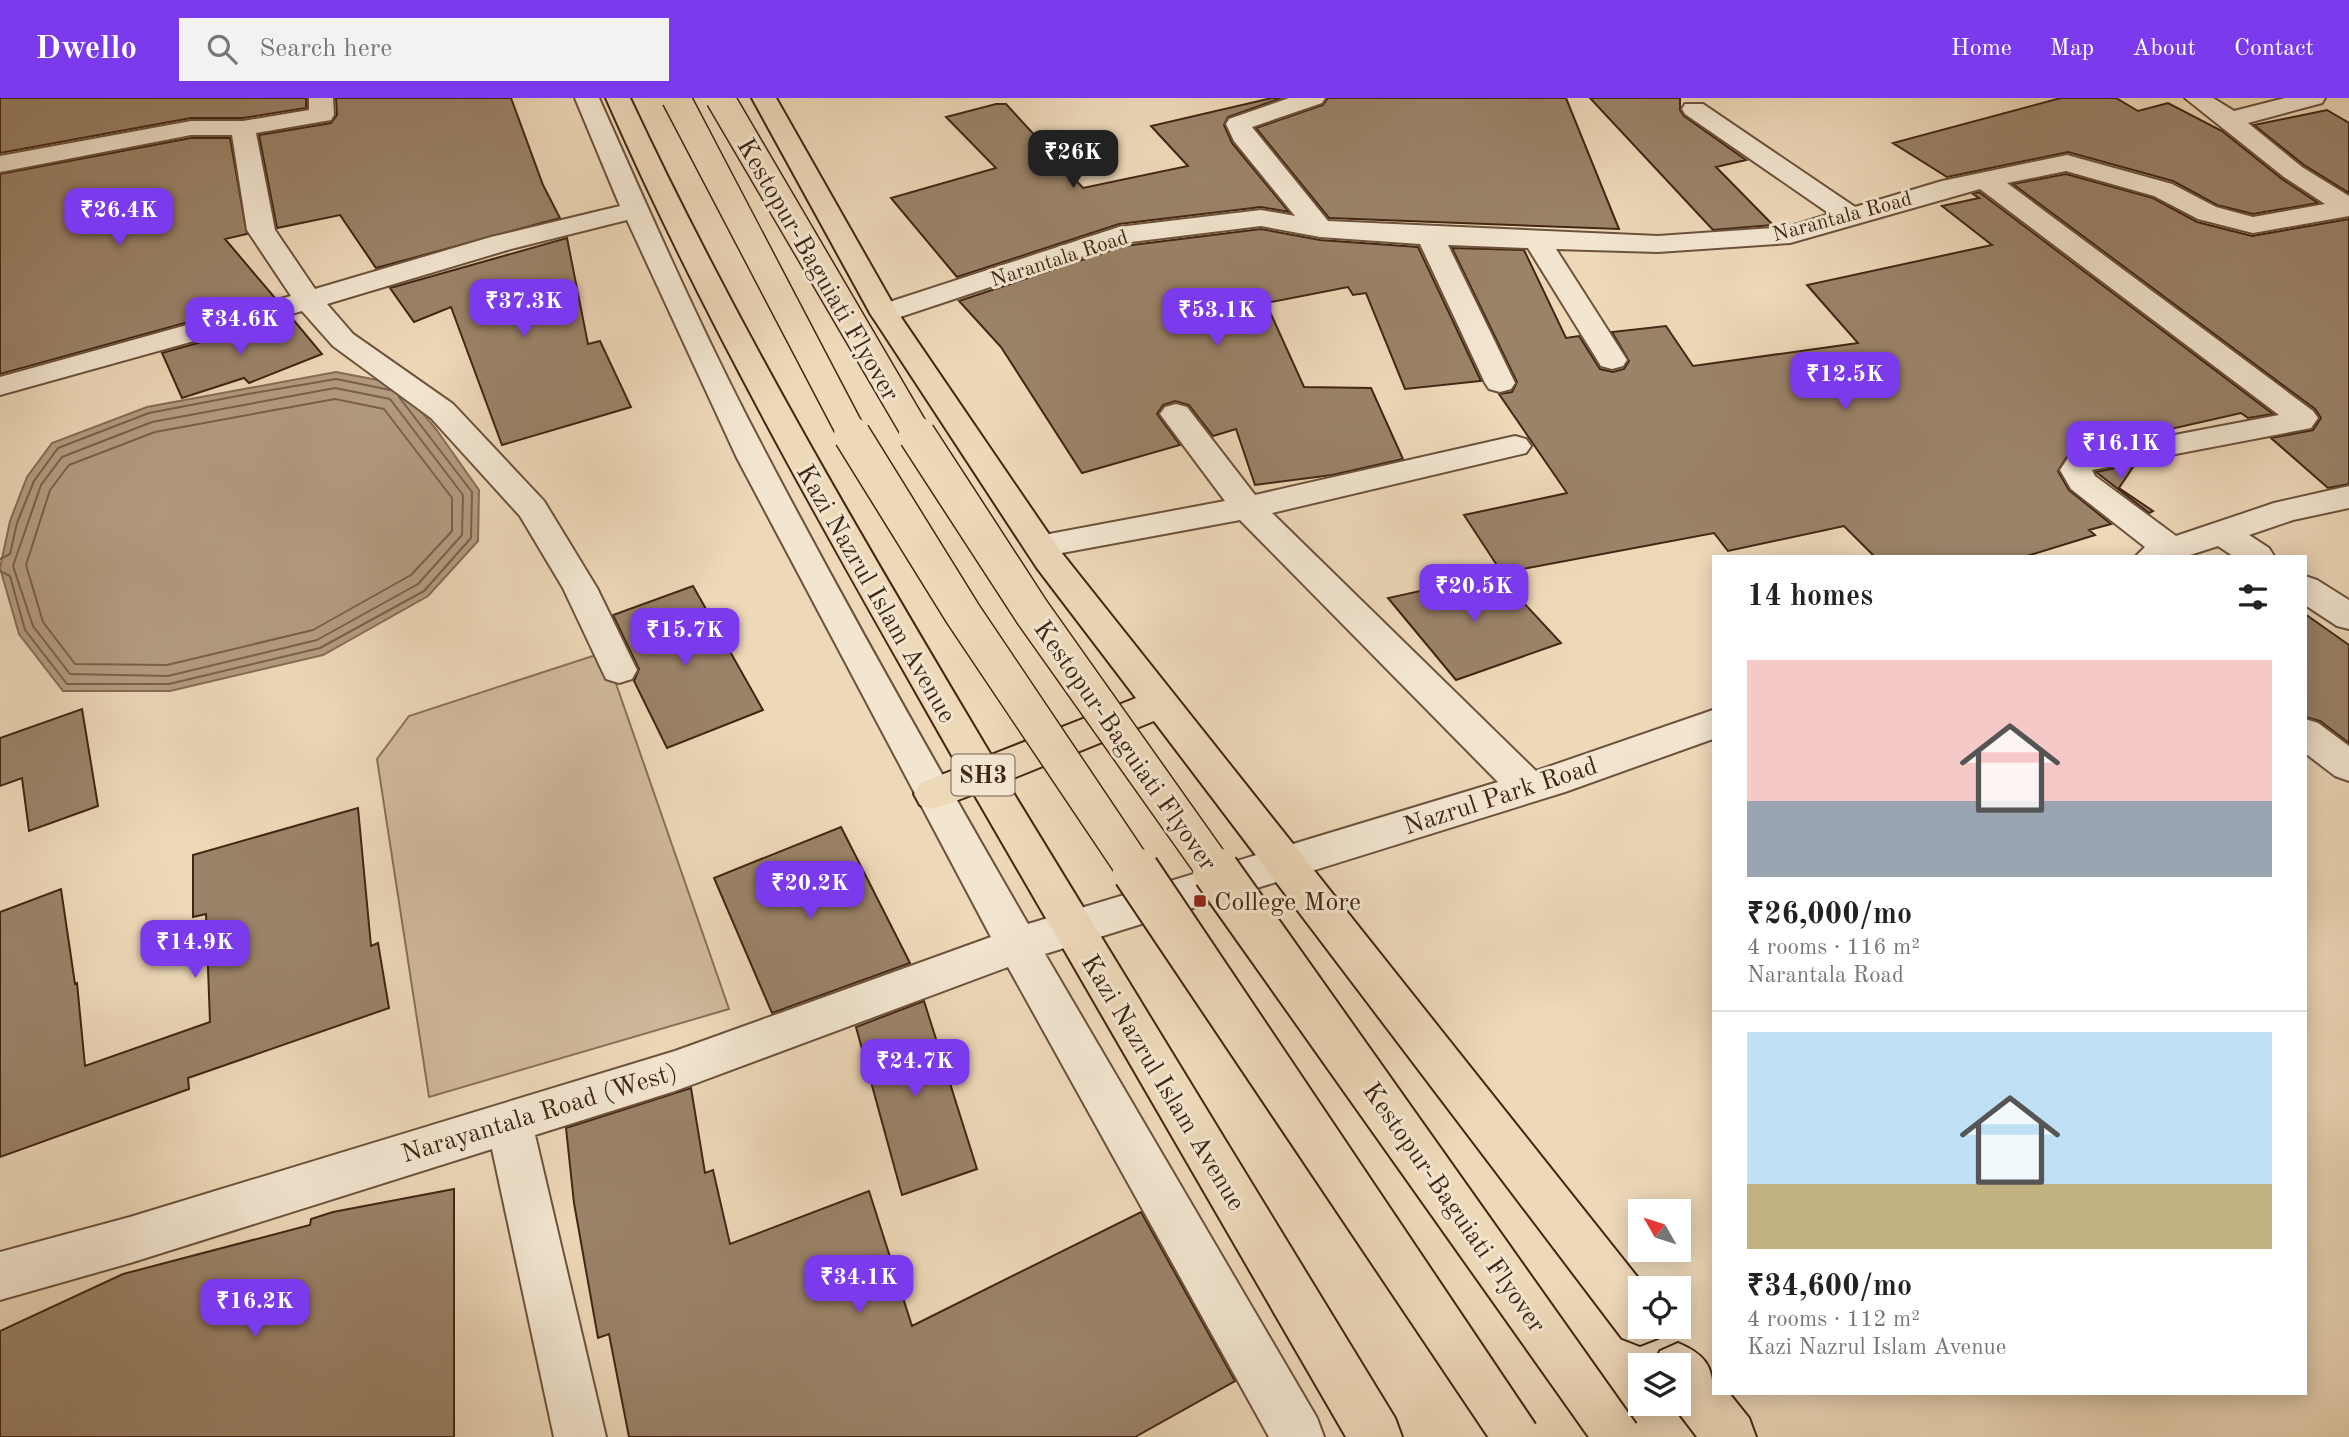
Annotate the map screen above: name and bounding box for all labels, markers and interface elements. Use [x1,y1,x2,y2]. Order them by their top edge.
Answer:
search box [179,18,669,81]
icon: search [203,30,241,68]
text: Dwello [35,33,137,66]
text: Search here [259,36,392,62]
text: Home [1951,37,2012,61]
text: Map [2050,37,2094,61]
text: About [2132,37,2196,61]
text: Contact [2234,37,2314,61]
pin: ₹26K [1032,130,1114,190]
street label: Kestopur-Baguiati Flyover [731,134,903,406]
text: ₹26K [1044,141,1102,164]
pin: ₹26.4K [62,188,176,248]
street label: Narantala Road [1770,189,1914,246]
text: ₹26.4K [80,199,158,222]
street label: Narantala Road [988,227,1131,292]
pin: ₹37.3K [467,280,581,339]
pin: ₹53.1K [1160,288,1274,348]
text: ₹37.3K [485,290,563,313]
pin: ₹34.6K [183,298,297,357]
text: ₹53.1K [1178,299,1256,322]
text: ₹34.6K [201,308,279,331]
pin: ₹12.5K [1788,352,1902,412]
text: ₹12.5K [1806,363,1884,386]
pin: ₹16.1K [2064,422,2178,481]
text: ₹16.1K [2082,432,2160,455]
street label: Kazi Nazrul Islam Avenue [791,461,960,727]
pin: ₹20.5K [1417,564,1531,624]
text: ₹20.5K [1435,575,1513,598]
icon: filters [2234,578,2272,616]
text: 14 homes [1747,582,1873,612]
pin: ₹15.7K [628,608,742,668]
street label: Kestopur-Baguiati Flyover [1028,616,1221,876]
text: ₹15.7K [646,619,724,642]
icon: home [1947,705,2073,831]
street label: Nazrul Park Road [1401,753,1601,840]
road number: SH3 [951,754,1014,796]
pin: ₹20.2K [753,862,867,921]
text: ₹20.2K [771,872,849,895]
place label: College More [1214,890,1361,916]
marker: College More [1192,893,1208,909]
text: ₹26,000/mo [1747,900,1912,930]
pin: ₹14.9K [138,920,252,980]
text: ₹14.9K [156,931,234,954]
text: 4 rooms · 116 m² [1747,936,1920,959]
street label: Kazi Nazrul Islam Avenue [1076,951,1249,1215]
text: Narantala Road [1747,964,1904,987]
pin: ₹24.7K [858,1040,972,1099]
text: ₹24.7K [876,1050,954,1073]
street label: Narayantala Road (West) [399,1060,681,1168]
icon: home [1947,1077,2073,1203]
street label: Kestopur-Baguiati Flyover [1357,1078,1550,1338]
north arrow [1628,1199,1690,1262]
map controls [1628,1199,1691,1416]
pin: ₹34.1K [802,1256,916,1315]
text: ₹34.1K [820,1266,898,1289]
text: ₹34,600/mo [1747,1272,1912,1302]
button: locate [1628,1276,1691,1339]
pin: ₹16.2K [198,1280,312,1339]
text: ₹16.2K [216,1290,294,1313]
text: 4 rooms · 112 m² [1747,1308,1920,1331]
text: Kazi Nazrul Islam Avenue [1747,1336,2006,1359]
button: layers [1628,1353,1691,1416]

